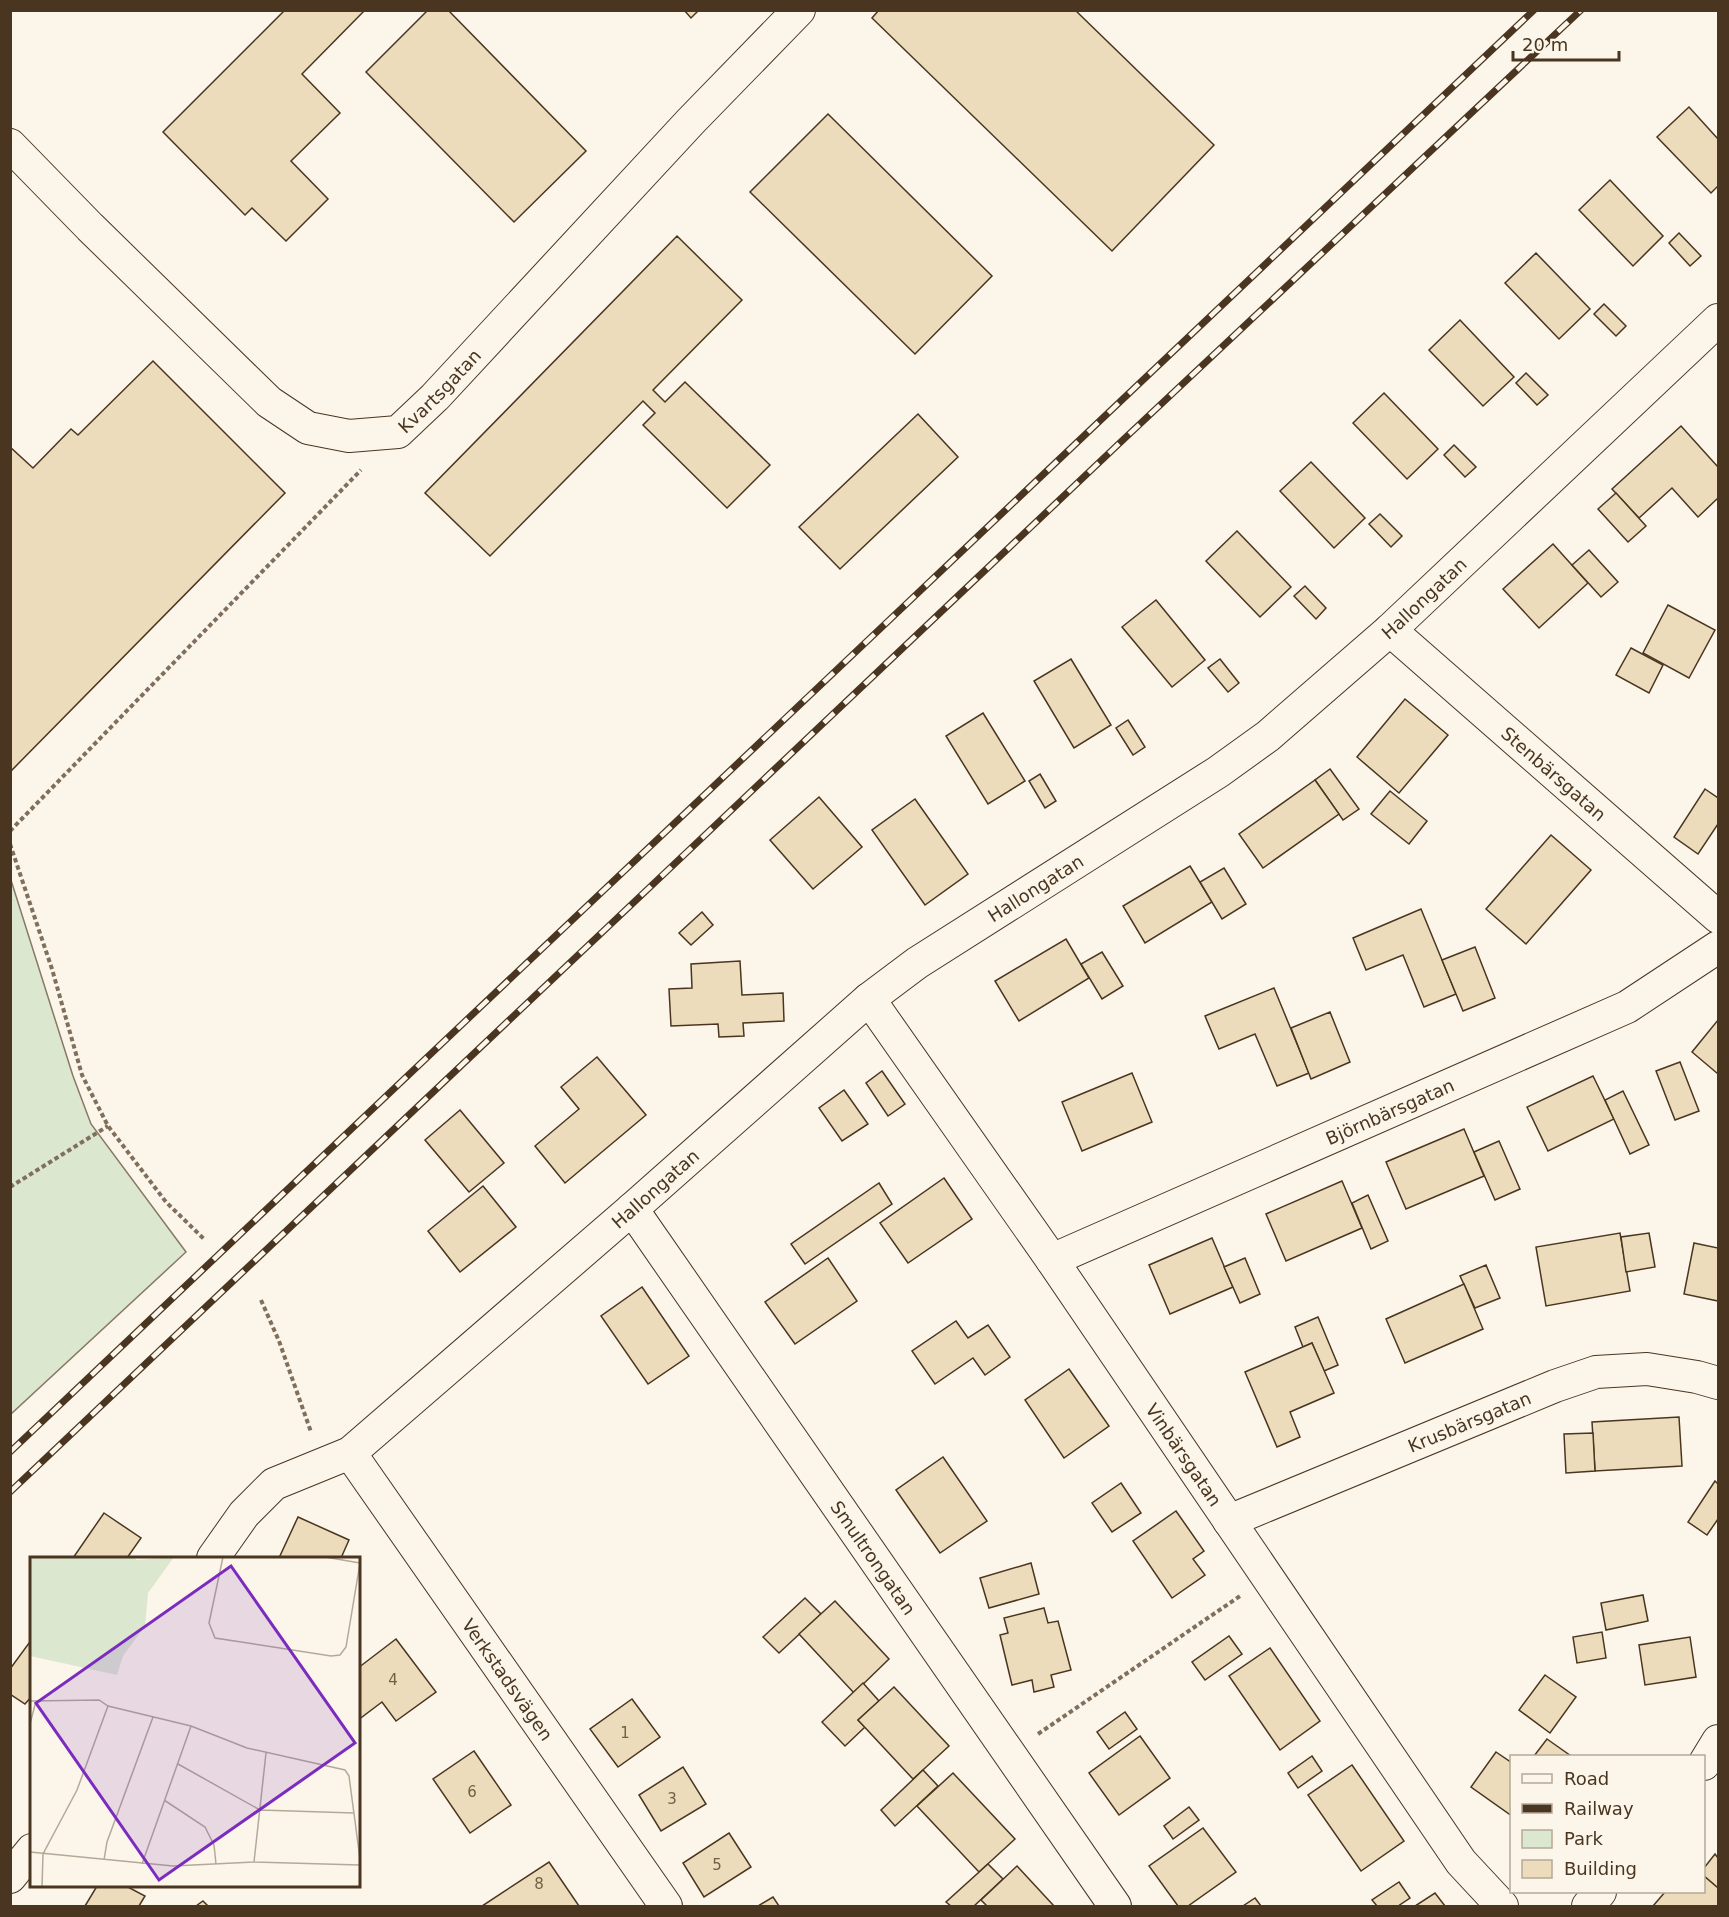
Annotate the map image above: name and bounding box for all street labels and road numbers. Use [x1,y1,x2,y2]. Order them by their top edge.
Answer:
street label: Kvartsgatan [393,344,485,437]
street label: Hallongatan [1377,553,1471,643]
street label: Stenbärsgatan [1497,722,1611,825]
street label: Hallongatan [984,850,1087,926]
street label: Björnbärsgatan [1322,1074,1457,1149]
street label: Hallongatan [607,1145,703,1232]
street label: Krusbärsgatan [1405,1387,1534,1456]
street label: Vinbärsgatan [1142,1399,1226,1510]
street label: Smultrongatan [827,1496,920,1619]
street label: Verkstadsvägen [458,1614,558,1744]

